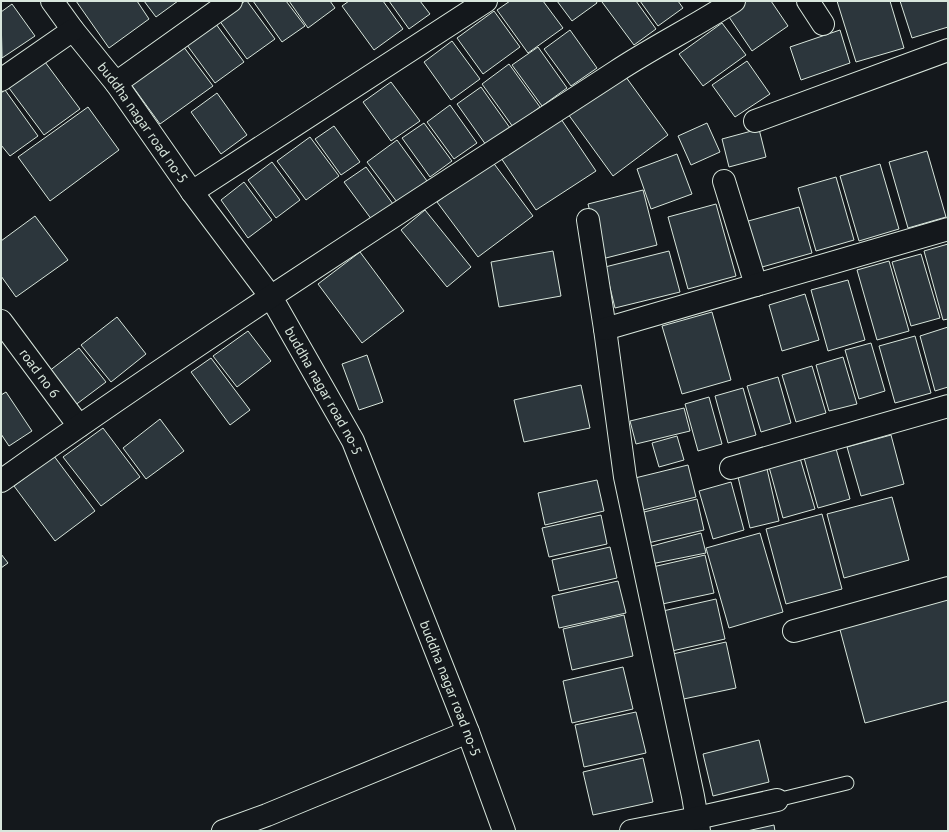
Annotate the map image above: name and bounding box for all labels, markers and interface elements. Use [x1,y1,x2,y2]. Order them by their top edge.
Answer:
street label: buddha nagar road no-5 [94,58,192,187]
street label: buddha nagar road no-5 [281,323,367,458]
street label: road no 6 [16,345,64,401]
street label: buddha nagar road no-5 [416,618,485,759]

